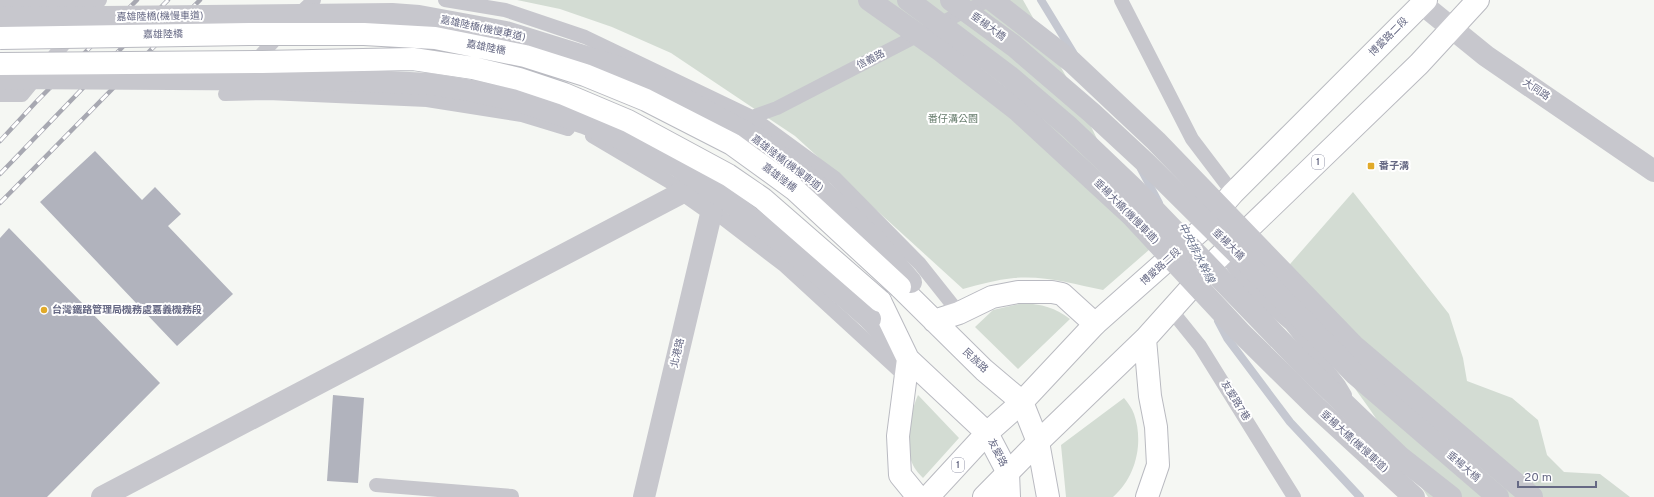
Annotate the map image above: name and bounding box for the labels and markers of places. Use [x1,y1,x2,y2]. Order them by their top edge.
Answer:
place label: 番子溝 [1379,160,1409,173]
marker: 番子溝 [1366,161,1376,171]
place label: 台灣鐵路管理局機務處嘉義機務段 [52,304,202,317]
marker: 台灣鐵路管理局機務處嘉義機務段 [39,305,49,315]

